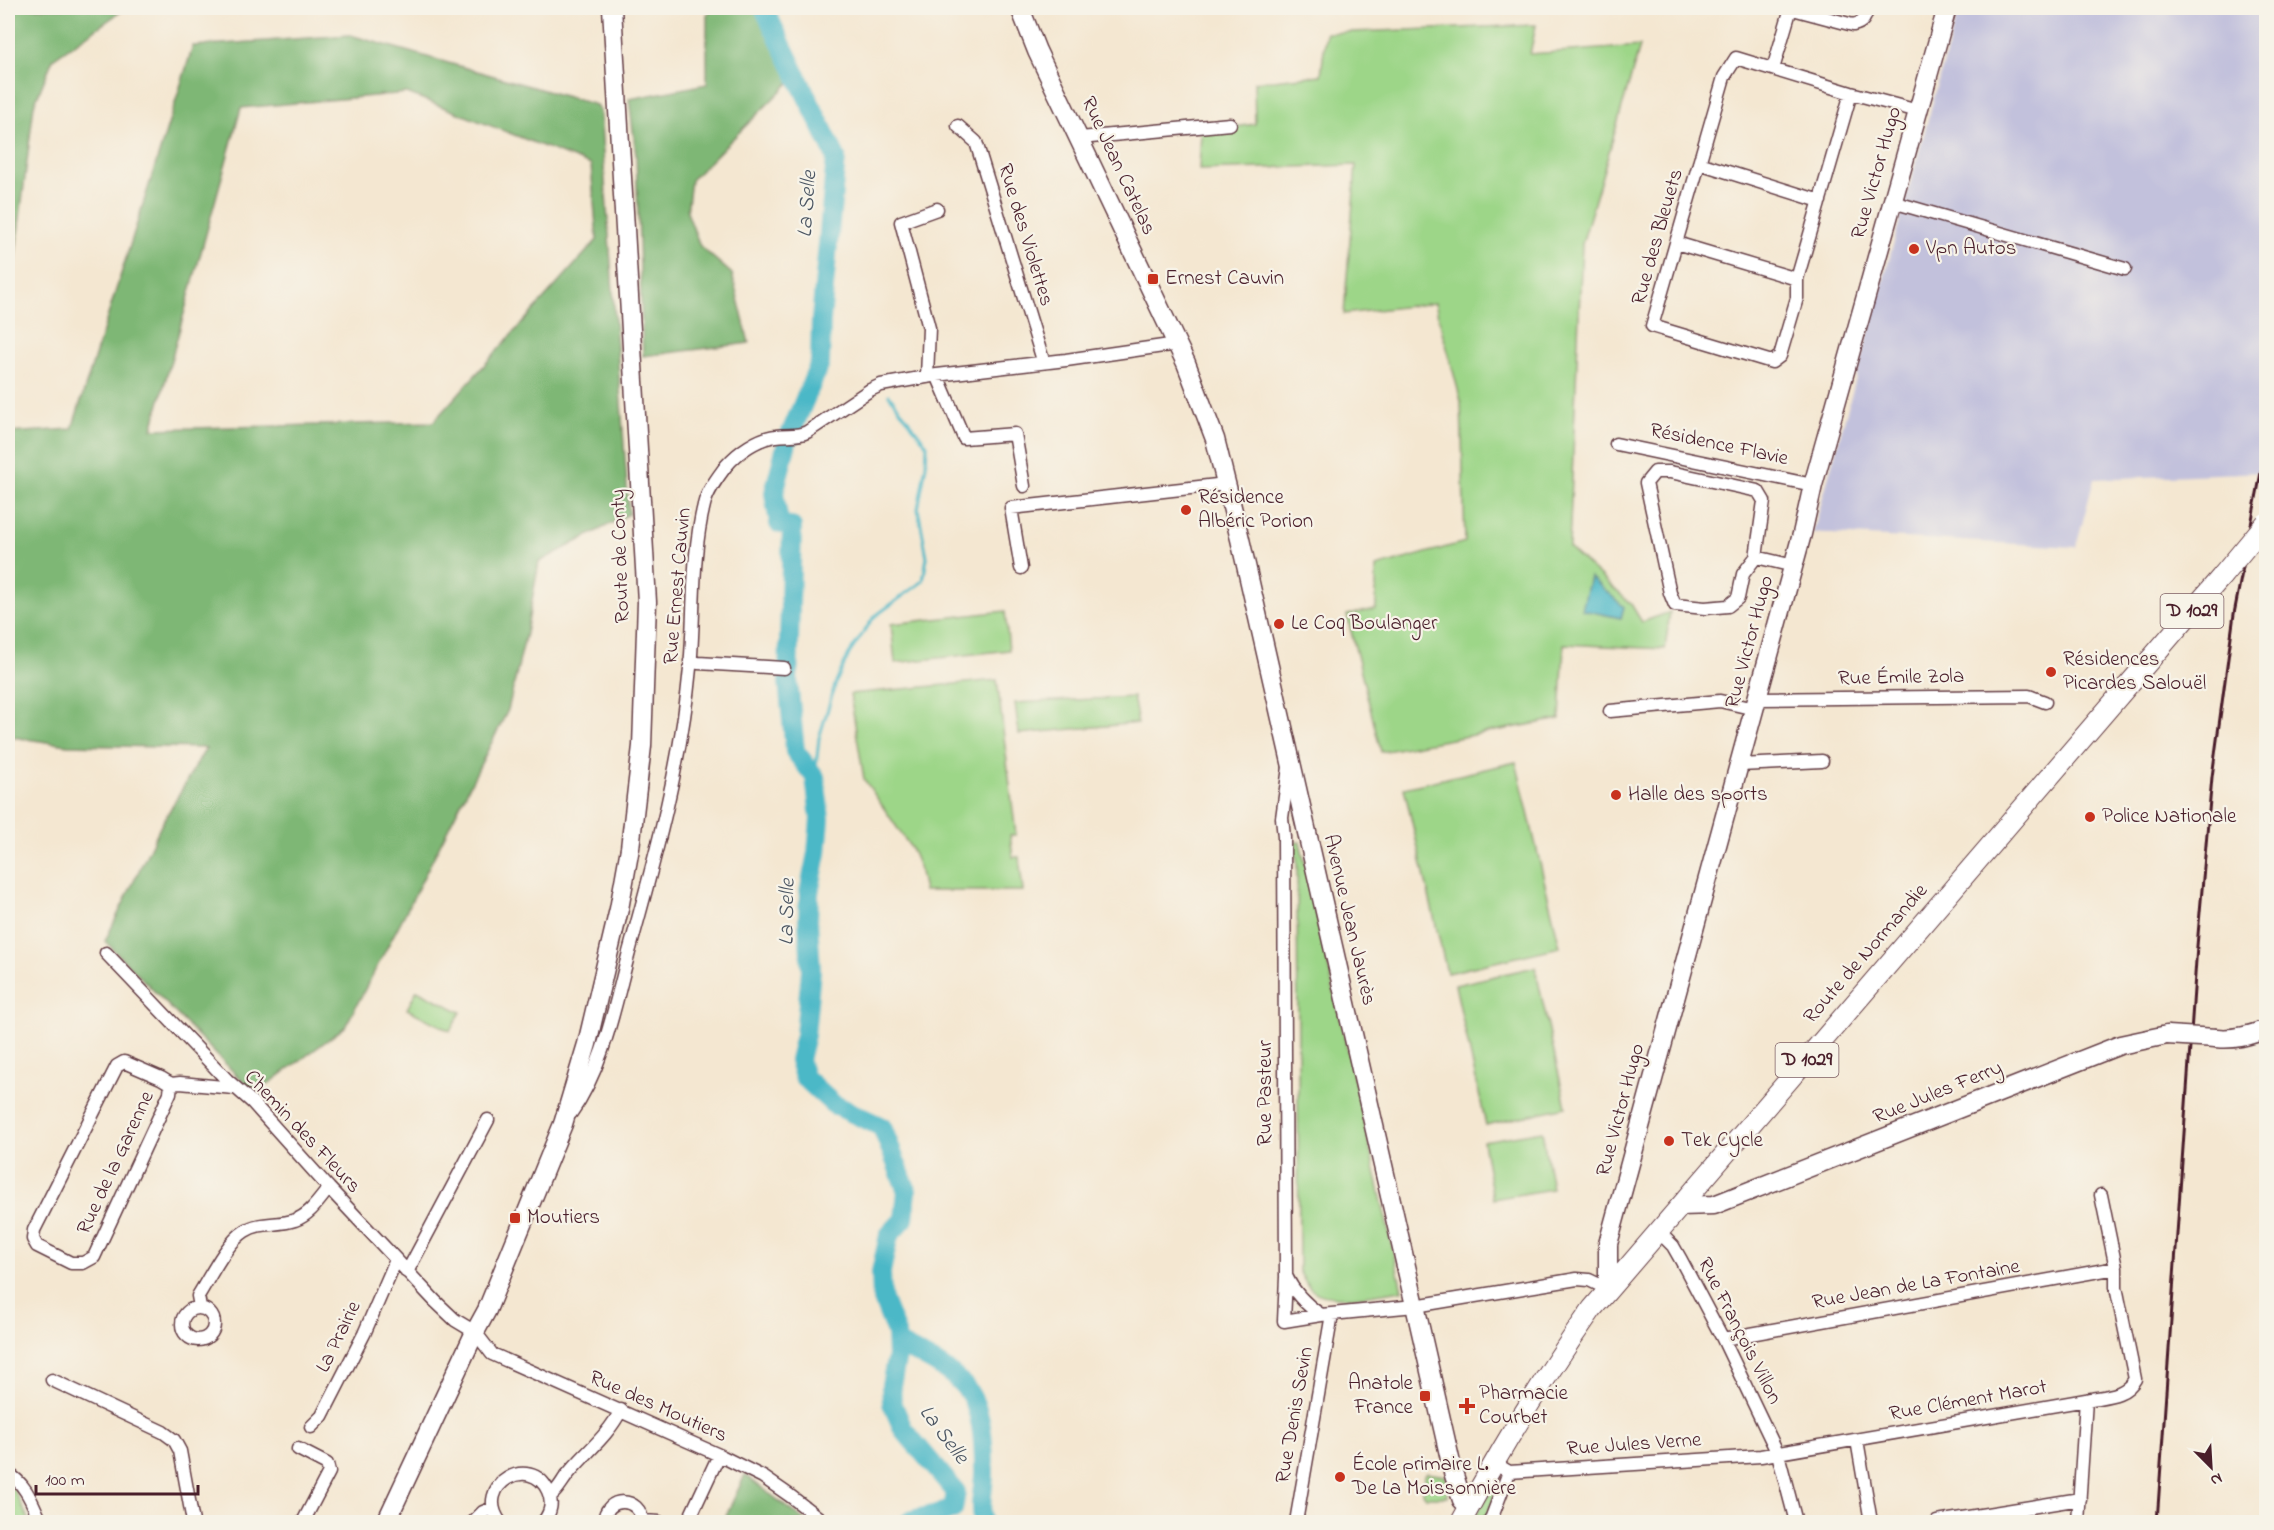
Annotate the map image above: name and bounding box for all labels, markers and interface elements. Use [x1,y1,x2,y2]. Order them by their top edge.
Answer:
street label: Rue Jean Catelas [1073,92,1163,240]
street label: Rue Victor Hugo [1844,103,1912,243]
street label: Rue des Violettes [989,160,1061,310]
street label: Rue des Bleuets [1624,165,1692,309]
water label: La Selle [790,168,826,238]
place label: Vpn Autos [1925,234,2016,264]
marker: Vpn Autos [1907,242,1921,256]
place label: Ernest Cauvin [1165,264,1284,294]
marker: Ernest Cauvin [1146,272,1160,286]
street label: Résidence Flavie [1647,416,1792,474]
place label: Résidence Albéric Porion [1198,483,1313,537]
street label: Route de Conty [604,488,640,624]
marker: Résidence Albéric Porion [1179,503,1193,517]
street label: Rue Ernest Cauvin [656,506,700,666]
street label: Rue Victor Hugo [1718,572,1784,712]
road number: D 1029 [2160,594,2224,628]
place label: Le Coq Boulanger [1291,609,1438,641]
marker: Le Coq Boulanger [1272,617,1286,631]
place label: Résidences Picardes Salouël [2063,645,2206,699]
street label: Rue Émile Zola [1838,662,1964,694]
marker: Résidences Picardes Salouël [2044,665,2058,679]
place label: Halle des sports [1628,780,1768,810]
marker: Halle des sports [1609,788,1623,802]
place label: Police Nationale [2102,802,2237,832]
marker: Police Nationale [2083,810,2097,824]
street label: Avenue Jean Jaurès [1315,831,1383,1009]
water label: La Selle [771,877,805,946]
street label: Route de Normandie [1797,877,1936,1031]
street label: Rue Pasteur [1251,1039,1281,1146]
street label: Rue Victor Hugo [1589,1040,1655,1180]
road number: D 1029 [1776,1043,1838,1077]
street label: Rue Jules Ferry [1869,1053,2008,1134]
street label: Chemin des Fleurs [237,1063,367,1201]
street label: Rue de la Garenne [70,1086,163,1240]
place label: Tek Cycle [1681,1126,1764,1158]
marker: Tek Cycle [1662,1134,1676,1148]
place label: Moutiers [527,1203,600,1233]
marker: Moutiers [508,1211,522,1225]
street label: Rue François Villon [1689,1252,1789,1410]
street label: Rue Jean de La Fontaine [1810,1252,2023,1318]
street label: La Prairie [309,1295,370,1378]
street label: Rue Denis Sevin [1268,1344,1322,1486]
street label: Rue des Moutiers [584,1363,732,1451]
place label: Anatole France [1348,1369,1414,1423]
street label: Rue Clément Marot [1887,1372,2049,1430]
place label: Pharmacie Courbet [1479,1379,1568,1433]
marker: Anatole France [1418,1389,1432,1403]
water label: La Selle [910,1399,977,1472]
marker: Pharmacie Courbet [1460,1399,1474,1413]
street label: Rue Jules Verne [1566,1425,1703,1465]
north arrow [2181,1437,2241,1497]
place label: École primaire L. De La Moissonnière [1351,1450,1517,1504]
scale bar [36,1458,198,1496]
text: N [2206,1466,2226,1492]
text: 100 m [45,1468,85,1494]
marker: École primaire L. De La Moissonnière [1333,1470,1347,1484]

